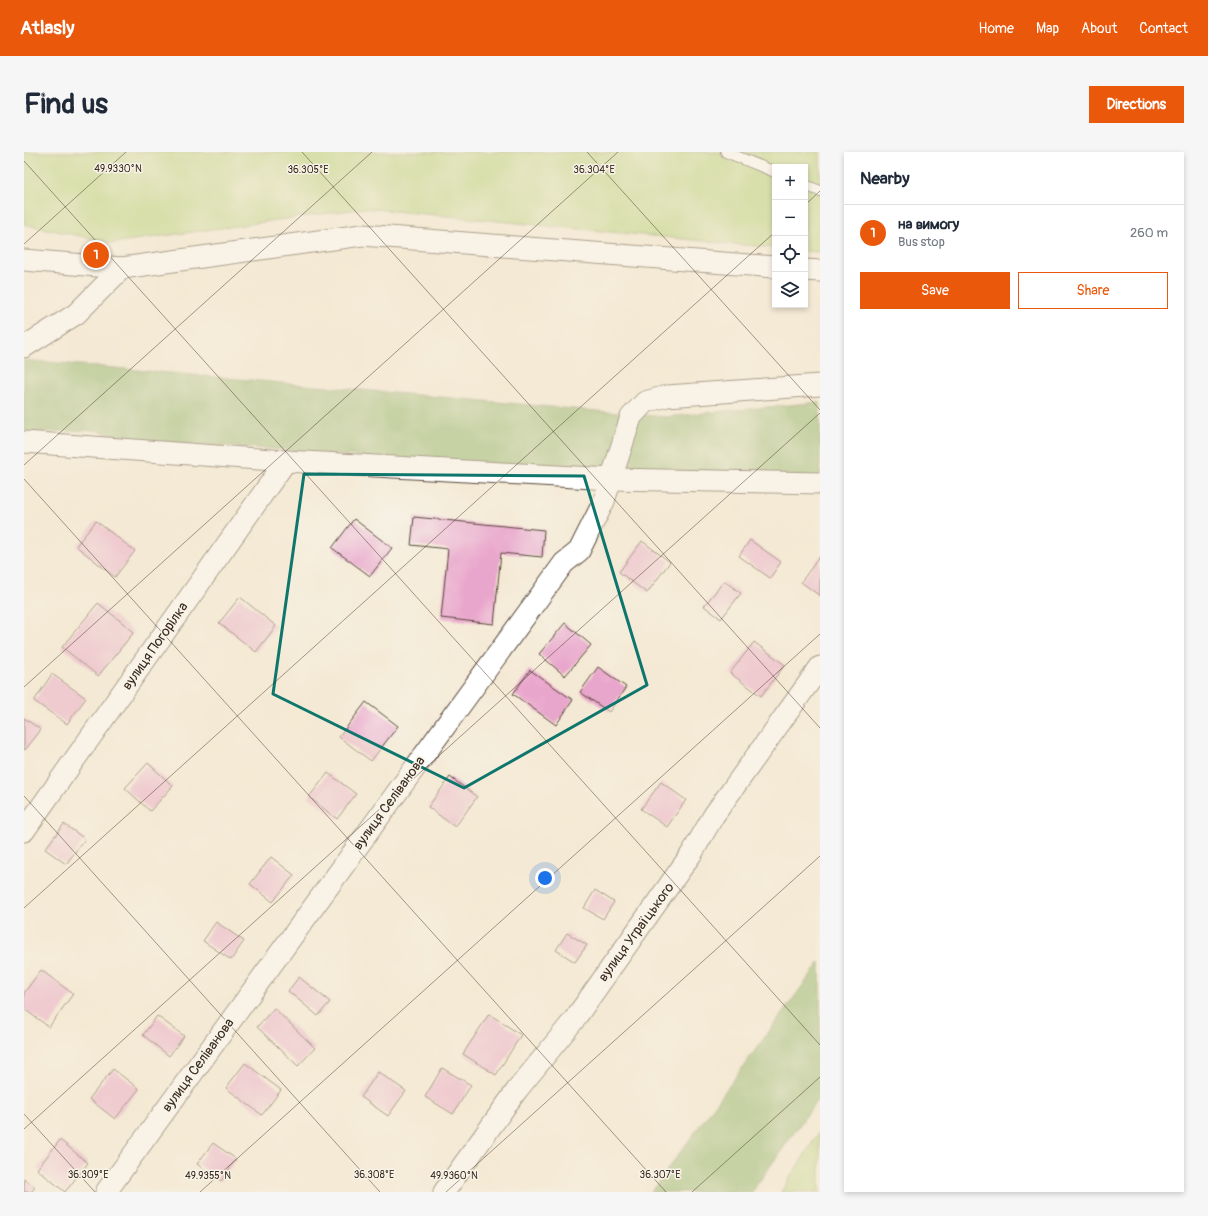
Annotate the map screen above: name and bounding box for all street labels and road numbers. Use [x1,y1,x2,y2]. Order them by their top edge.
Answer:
street label: вулиця Погорілка [118,599,192,693]
street label: вулиця Селіванова [349,753,429,853]
street label: вулиця Уграїцького [594,879,678,985]
street label: вулиця Селіванова [158,1015,238,1115]

